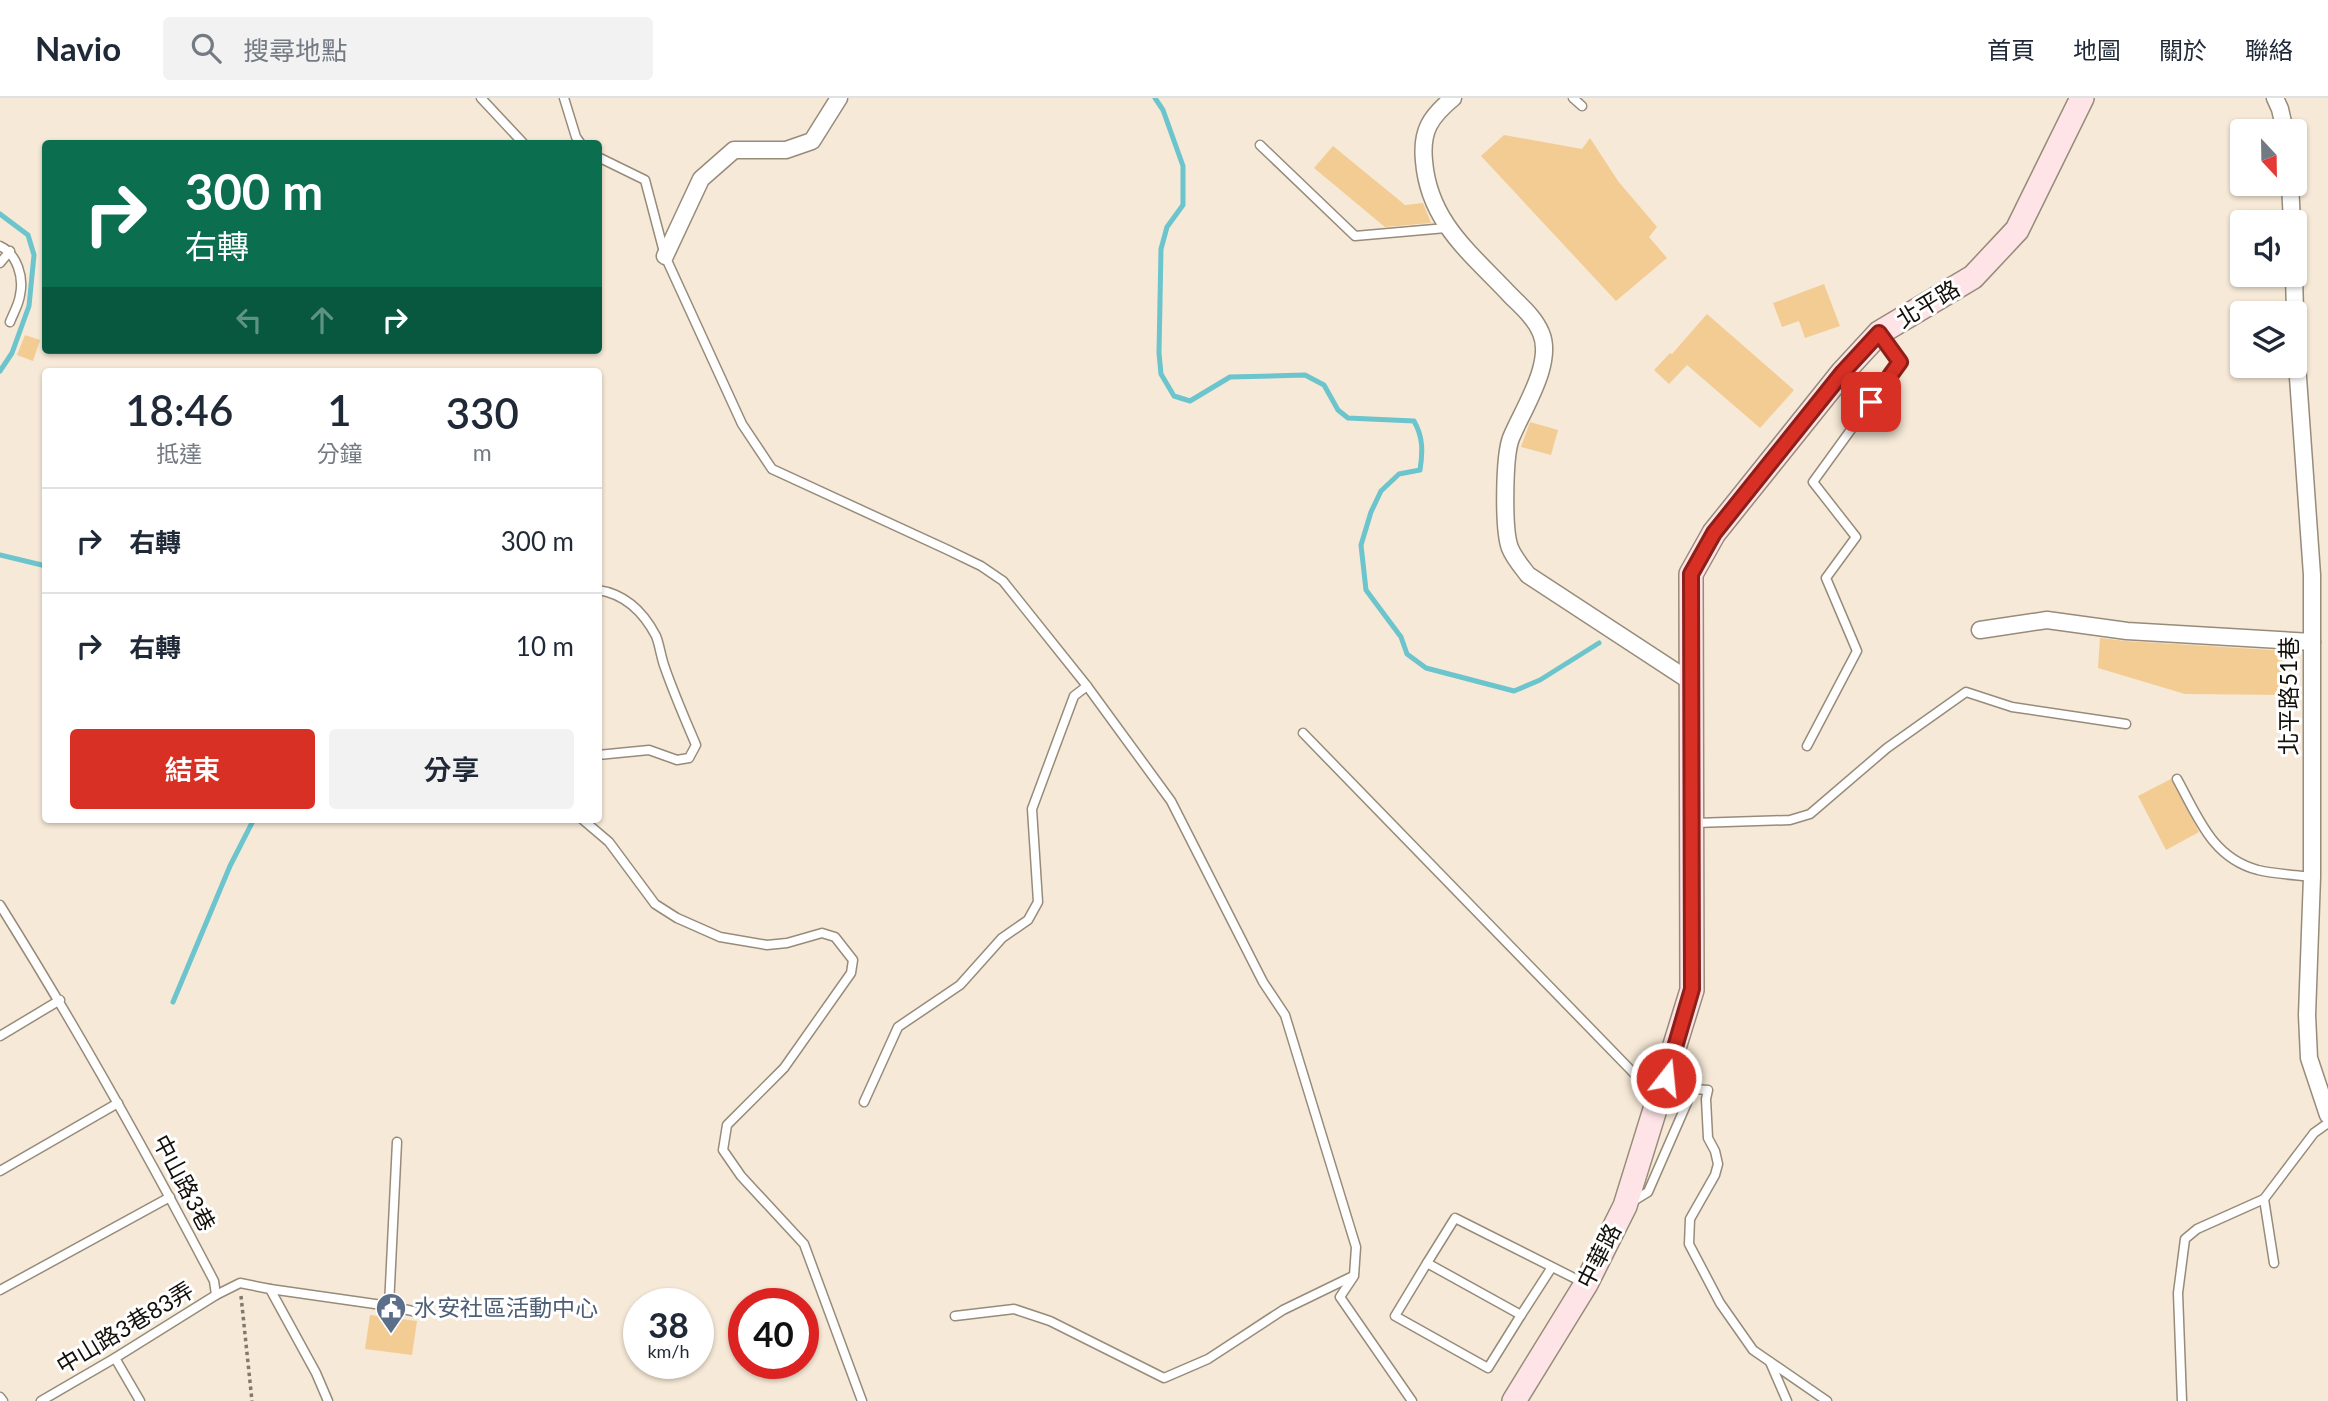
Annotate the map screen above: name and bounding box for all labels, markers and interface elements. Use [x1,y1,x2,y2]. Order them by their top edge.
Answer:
search box [163,17,653,80]
text: Navio [35,28,121,68]
icon: search [187,29,225,67]
text: 搜尋地點 [243,34,347,66]
text: 首頁 [1987,35,2035,64]
text: 地圖 [2073,35,2121,64]
text: 關於 [2159,35,2207,64]
text: 聯絡 [2245,35,2293,64]
north arrow [2230,119,2306,196]
map controls [2230,119,2307,378]
text: 300 m [185,162,323,220]
icon: right [70,168,161,259]
button: sound [2230,210,2307,287]
text: 右轉 [185,226,249,265]
street label: 北平路 [1891,273,1964,333]
icon: left [230,301,268,339]
icon: ahead [303,301,341,339]
icon: right [376,301,414,339]
button: layers [2230,301,2307,378]
pin [1841,372,1901,432]
icon: arrive [1852,383,1890,421]
text: 18:46 [125,385,233,435]
text: 1 [327,385,352,435]
text: 330 [446,388,519,438]
text: m [473,438,492,466]
text: 抵達 [156,439,202,467]
text: 分鐘 [316,439,362,467]
icon: right [70,522,108,560]
text: 300 m [501,525,574,557]
text: 右轉 [129,526,181,558]
icon: right [70,627,108,665]
text: 10 m [516,630,574,662]
text: 右轉 [129,631,181,663]
street label: 北平路51巷 [2274,637,2302,755]
button: 結束 [70,729,315,809]
button: 分享 [329,729,574,809]
position arrow [1629,1041,1703,1115]
street label: 中山路3巷 [148,1129,222,1236]
street label: 中華路 [1570,1218,1626,1293]
street label: 中山路3巷83弄 [51,1275,198,1379]
speed limit sign: 40 [728,1288,819,1379]
public building icon: 水安社區活動中心 [374,1291,408,1335]
place label: 水安社區活動中心 [414,1293,598,1321]
text: 38 [648,1303,689,1345]
text: km/h [647,1340,690,1362]

